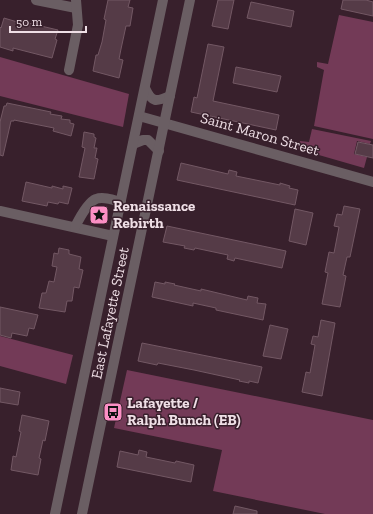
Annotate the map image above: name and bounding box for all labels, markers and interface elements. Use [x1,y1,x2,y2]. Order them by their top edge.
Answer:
scale bar [10,8,86,34]
text: 50 m [16,15,43,29]
street label: Saint Maron Street [198,108,322,160]
place label: Renaissance Rebirth [113,197,195,232]
place icon: Renaissance Rebirth [88,204,110,226]
street label: East Lafayette Street [87,245,133,381]
place label: Lafayette / Ralph Bunch (EB) [127,394,241,429]
bus stop icon: Lafayette / Ralph Bunch (EB) [102,401,124,423]

